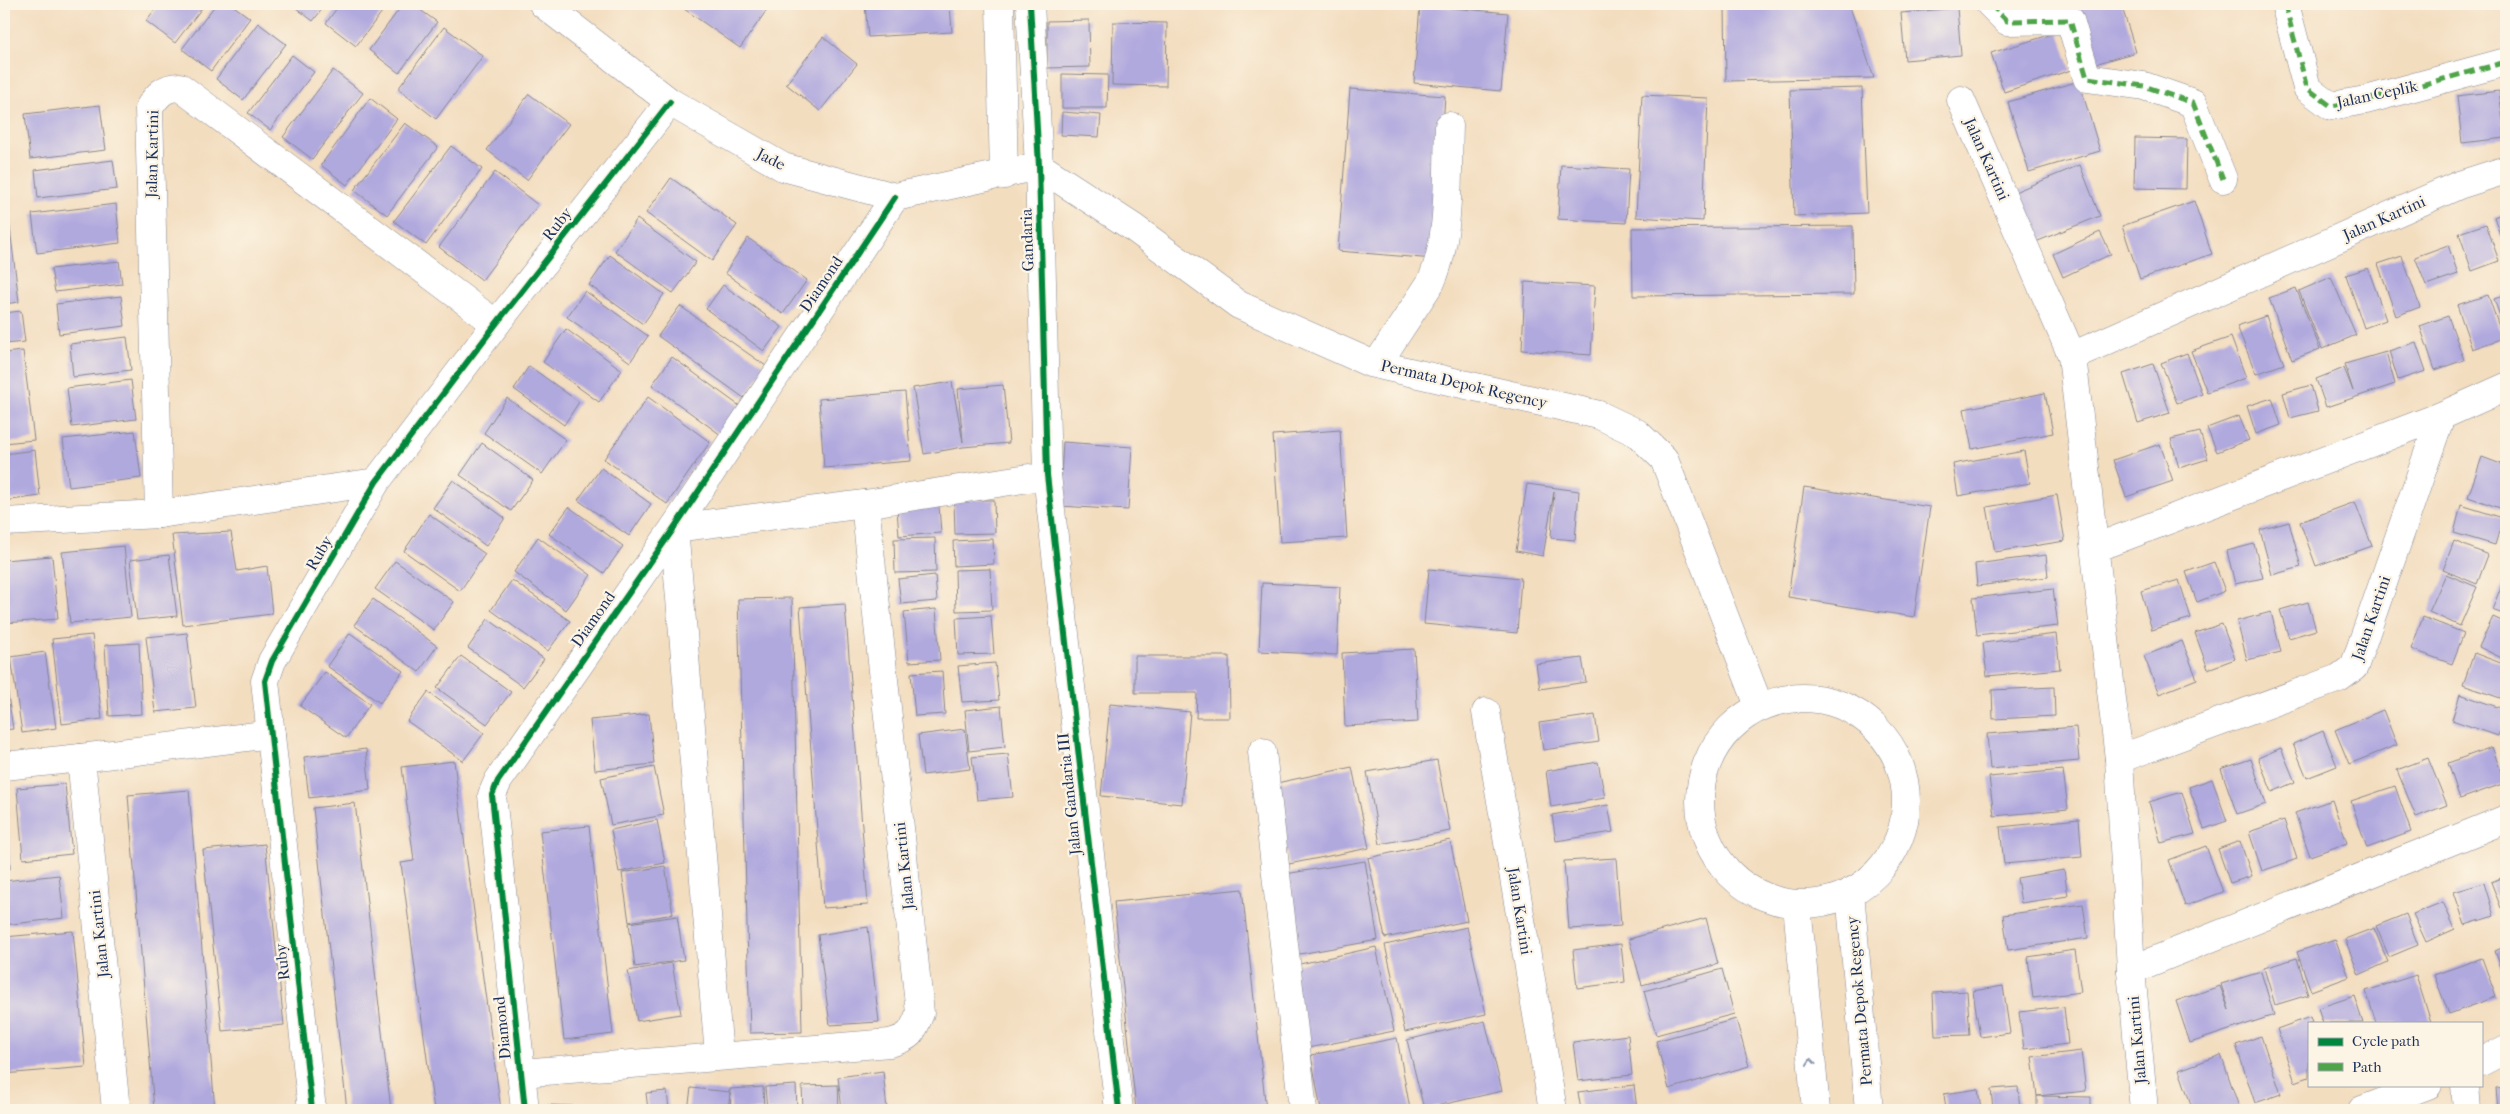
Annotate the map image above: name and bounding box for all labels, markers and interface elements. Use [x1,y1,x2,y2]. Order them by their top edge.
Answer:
street label: Jalan Ceplik [2333,76,2420,112]
street label: Jalan Kartini [142,109,162,200]
street label: Jalan Kartini [1960,113,2014,203]
street label: Jade [752,143,789,174]
street label: Jalan Kartini [2338,191,2428,245]
street label: Ruby [538,203,576,244]
street label: Gandaria [1016,208,1038,272]
street label: Diamond [795,252,847,316]
street label: Permata Depok Regency [1379,356,1550,413]
street label: Ruby [302,532,337,574]
street label: Jalan Kartini [2347,573,2394,665]
street label: Diamond [567,587,619,650]
street label: Jalan Gandaria III [1053,732,1085,858]
street label: Jalan Kartini [890,821,918,913]
street label: Jalan Kartini [1503,864,1536,956]
street label: Jalan Kartini [85,889,113,981]
street label: Permata Depok Regency [1842,915,1876,1087]
street label: Ruby [271,942,293,981]
street label: Diamond [489,995,515,1061]
street label: Jalan Kartini [2124,995,2150,1087]
legend [2308,1022,2482,1086]
text: Cycle path [2352,1032,2420,1050]
one-way arrow [1806,1057,1817,1065]
text: Path [2352,1058,2382,1076]

